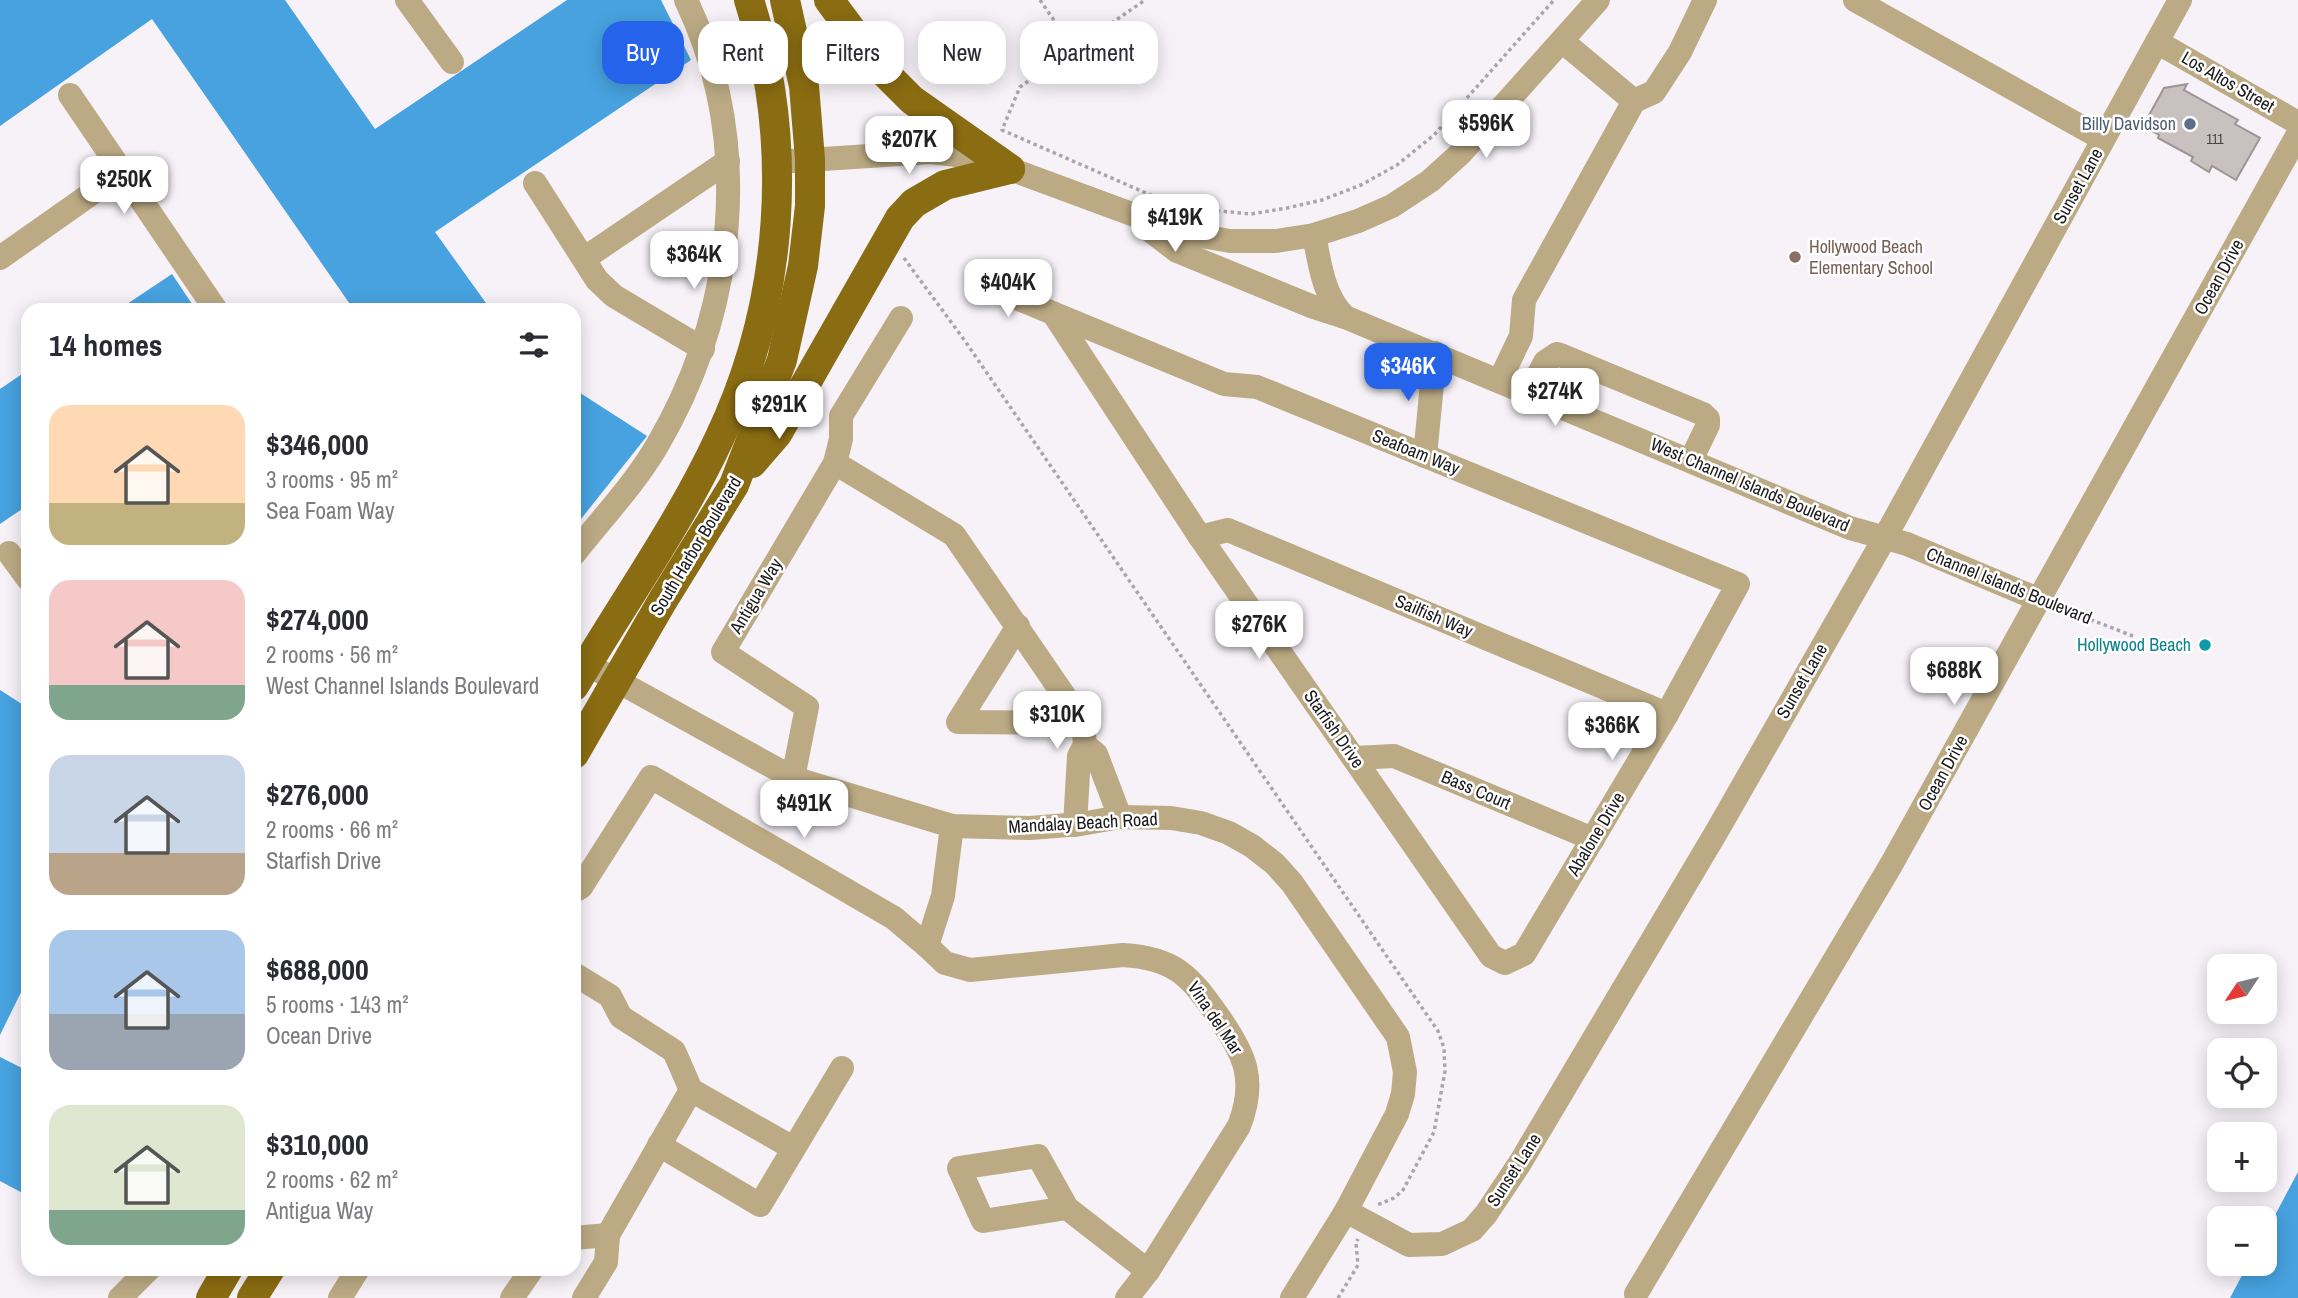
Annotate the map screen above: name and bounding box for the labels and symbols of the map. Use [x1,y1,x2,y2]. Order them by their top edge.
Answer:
street label: Los Altos Street [2177,45,2279,118]
pin: $596K [1437,100,1535,160]
place label: Billy Davidson [2082,111,2176,136]
pin: $207K [860,116,958,176]
marker: Billy Davidson [2182,116,2198,132]
house number: 111 [2206,130,2224,148]
street label: Sunset Lane [2047,143,2109,228]
pin: $250K [75,156,173,216]
pin: $419K [1126,194,1224,254]
pin: $364K [645,232,743,291]
place label: Hollywood Beach Elementary School [1809,234,1933,280]
street label: Ocean Drive [2188,234,2250,319]
marker: Hollywood Beach Elementary School [1787,249,1803,265]
pin: $404K [959,260,1057,319]
pin: $346K [1359,344,1457,403]
pin: $274K [1506,368,1604,428]
pin: $291K [730,382,828,441]
street label: Seafoam Way [1369,423,1464,481]
street label: West Channel Islands Boulevard [1647,431,1854,538]
street label: South Harbor Boulevard [644,471,747,620]
street label: Channel Islands Boulevard [1923,541,2096,630]
street label: Antigua Way [723,553,788,639]
street label: Sailfish Way [1391,588,1478,643]
pin: $276K [1210,602,1308,661]
place label: Hollywood Beach [2077,632,2191,657]
marker: Hollywood Beach [2197,637,2213,653]
street label: Sunset Lane [1770,639,1833,723]
pin: $688K [1905,648,2003,707]
street label: Starfish Drive [1298,685,1371,773]
pin: $310K [1008,692,1106,751]
pin: $366K [1563,702,1661,762]
street label: Ocean Drive [1912,730,1974,815]
street label: Bass Court [1438,764,1515,815]
pin: $491K [755,780,853,840]
street label: Abalone Drive [1560,787,1630,881]
street label: Mandalay Beach Road [1008,806,1158,839]
north arrow [2207,954,2277,1024]
street label: Vina del Mar [1182,976,1249,1059]
street label: Sunset Lane [1481,1128,1547,1211]

